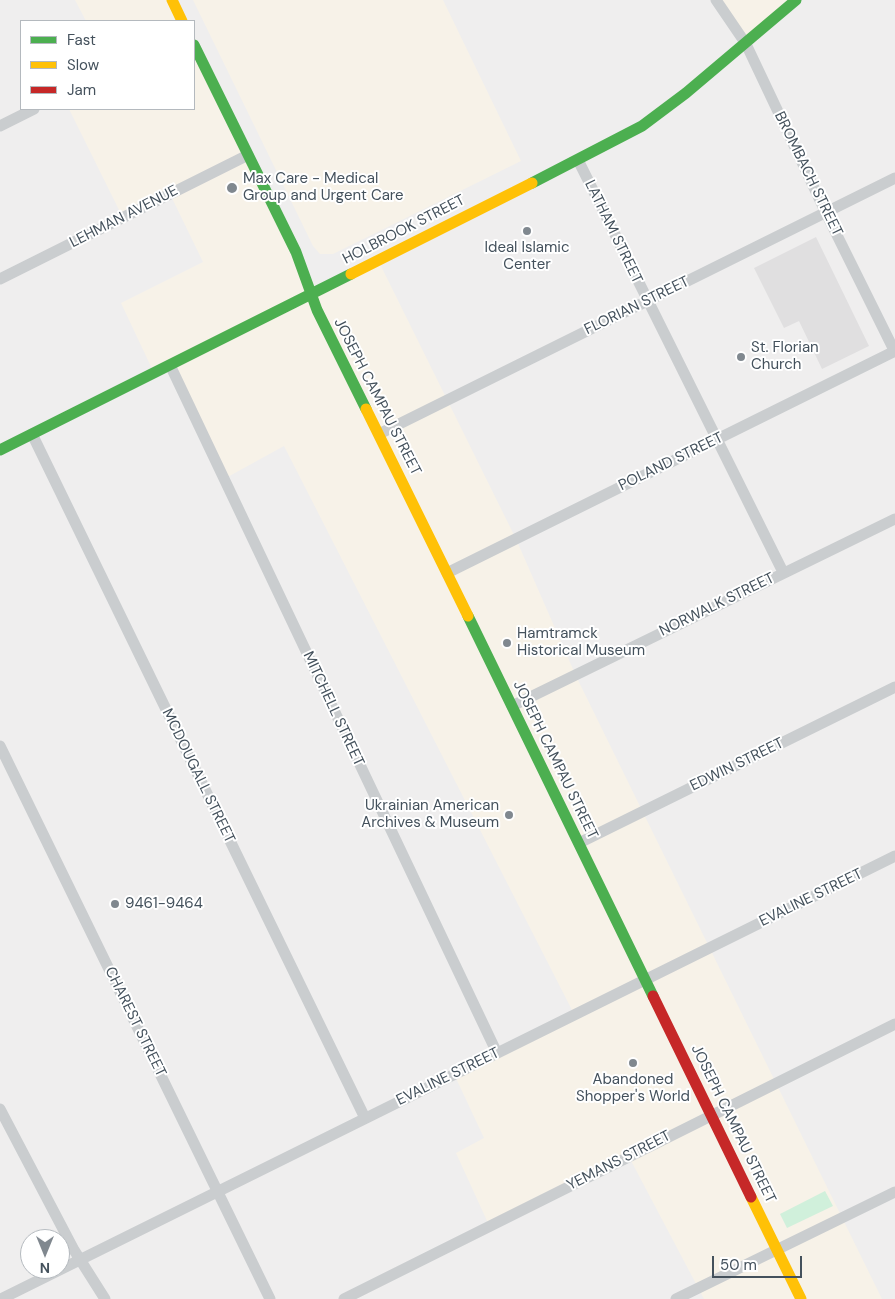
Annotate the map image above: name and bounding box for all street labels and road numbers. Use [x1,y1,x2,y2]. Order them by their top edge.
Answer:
street label: BROMBACH STREET [770,109,846,239]
street label: LATHAM STREET [580,177,646,287]
street label: LEHMAN AVENUE [67,182,181,252]
street label: HOLBROOK STREET [340,191,468,269]
street label: FLORIAN STREET [582,273,692,339]
street label: JOSEPH CAMPAU STREET [329,315,425,479]
street label: POLAND STREET [616,429,726,495]
street label: NORWALK STREET [656,569,778,641]
street label: MITCHELL STREET [299,649,367,769]
street label: JOSEPH CAMPAU STREET [509,678,601,842]
street label: MCDOUGALL STREET [158,706,238,846]
street label: EDWIN STREET [687,735,787,795]
street label: EVALINE STREET [757,865,865,931]
street label: CHAREST STREET [101,964,169,1080]
street label: JOSEPH CAMPAU STREET [687,1042,779,1206]
street label: EVALINE STREET [394,1044,502,1110]
street label: YEMANS STREET [564,1127,674,1195]

